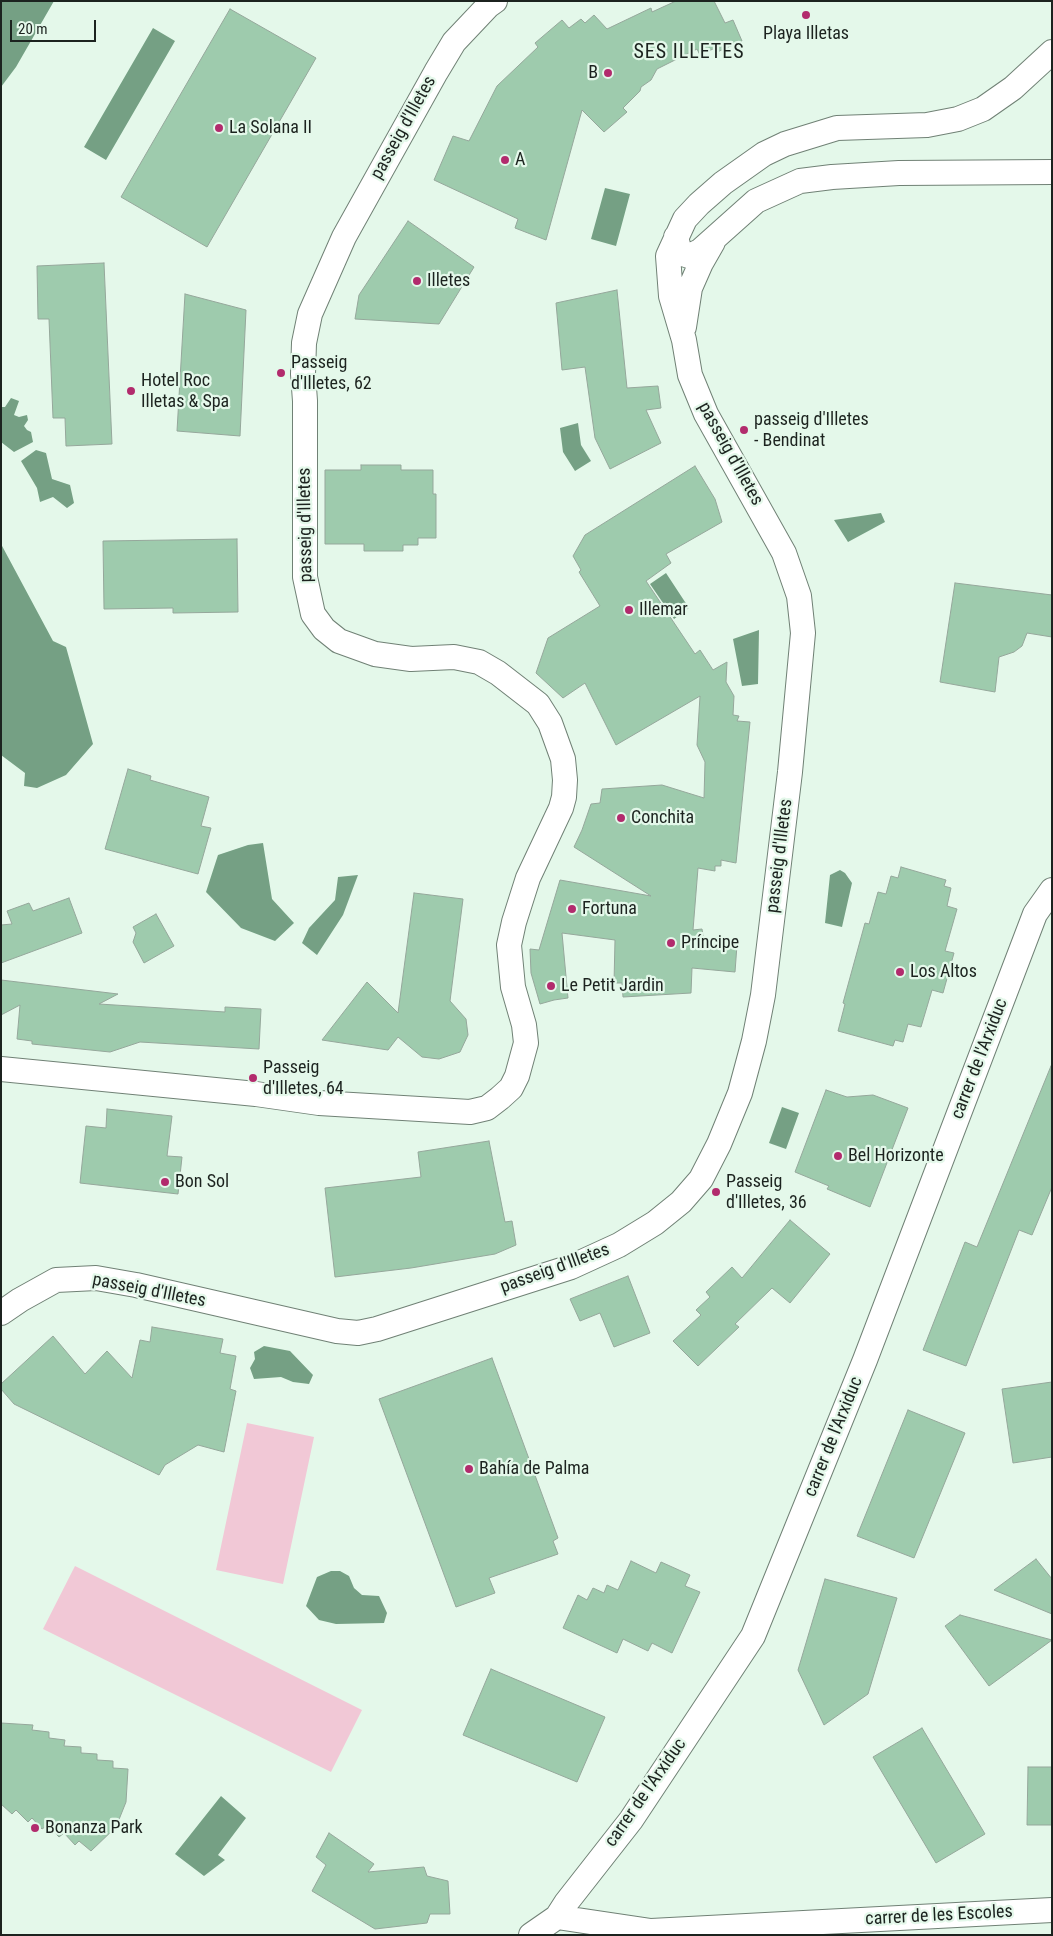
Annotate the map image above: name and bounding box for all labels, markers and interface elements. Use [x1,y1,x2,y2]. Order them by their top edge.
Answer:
marker: Playa Illetas [800,9,812,21]
scale bar [12,10,99,42]
text: 20 m [18,20,48,38]
place label: Playa Illetas [763,23,849,45]
district label: SES ILLETES [632,41,746,65]
place label: B [588,62,598,84]
marker: B [602,67,614,79]
street label: passeig d'Illetes [367,73,441,183]
place label: La Solana II [229,117,312,139]
marker: La Solana II [213,122,225,134]
place label: A [515,149,525,171]
marker: A [499,154,511,166]
place label: Illetes [427,270,470,292]
marker: Illetes [411,275,423,287]
place label: Passeig d'Illetes, 62 [291,352,372,394]
marker: Passeig d'Illetes, 62 [275,367,287,379]
place label: Hotel Roc Illetas & Spa [141,370,229,412]
marker: Hotel Roc Illetas & Spa [125,385,137,397]
street label: passeig d'Illetes [693,399,767,509]
place label: passeig d'Illetes - Bendinat [754,409,869,452]
marker: passeig d'Illetes - Bendinat [738,424,750,436]
street label: passeig d'Illetes [294,467,318,583]
place label: Illemar [639,599,688,621]
marker: Illemar [623,604,635,616]
street label: passeig d'Illetes [762,798,798,914]
place label: Conchita [631,807,694,829]
marker: Conchita [615,812,627,824]
place label: Fortuna [582,898,637,920]
marker: Fortuna [566,903,578,915]
place label: Príncipe [681,932,739,954]
marker: Príncipe [665,937,677,949]
place label: Los Altos [910,961,977,983]
marker: Los Altos [894,966,906,978]
place label: Le Petit Jardin [561,975,664,997]
marker: Le Petit Jardin [545,980,557,992]
street label: carrer de l'Arxiduc [947,996,1013,1122]
place label: Passeig d'Illetes, 64 [263,1057,344,1100]
marker: Passeig d'Illetes, 64 [247,1072,259,1084]
place label: Bel Horizonte [848,1145,944,1167]
marker: Bel Horizonte [832,1150,844,1162]
place label: Bon Sol [175,1171,229,1193]
place label: Passeig d'Illetes, 36 [726,1171,807,1214]
marker: Bon Sol [159,1176,171,1188]
marker: Passeig d'Illetes, 36 [710,1186,722,1198]
street label: passeig d'Illetes [497,1239,613,1299]
street label: passeig d'Illetes [91,1269,207,1313]
street label: carrer de l'Arxiduc [800,1374,868,1500]
place label: Bahía de Palma [479,1458,589,1480]
marker: Bahía de Palma [463,1463,475,1475]
street label: carrer de l'Arxiduc [601,1735,691,1851]
place label: Bonanza Park [45,1817,143,1839]
marker: Bonanza Park [29,1822,41,1834]
street label: carrer de les Escoles [865,1901,1013,1931]

